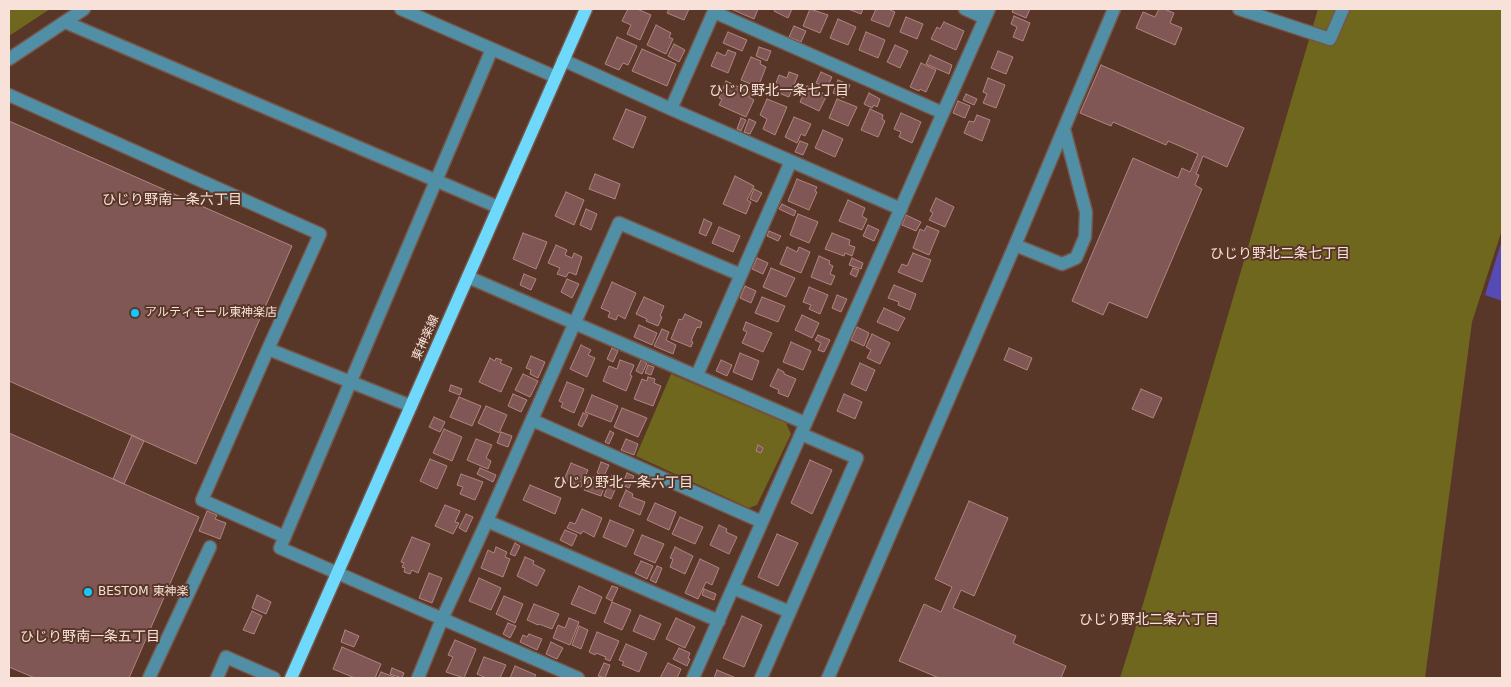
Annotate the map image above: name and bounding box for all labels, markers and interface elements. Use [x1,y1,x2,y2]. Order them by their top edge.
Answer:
district label: ひじり野北一条七丁目 [709,83,849,99]
district label: ひじり野南一条六丁目 [102,192,242,208]
district label: ひじり野北二条七丁目 [1210,246,1350,262]
place label: アルティモール東神楽店 [145,306,277,320]
marker: アルティモール東神楽店 [129,307,141,319]
street label: 東神楽線 [410,313,442,363]
district label: ひじり野北一条六丁目 [553,475,693,491]
place label: BESTOM 東神楽 [98,585,188,599]
marker: BESTOM 東神楽 [82,586,94,598]
district label: ひじり野北二条六丁目 [1079,612,1219,628]
district label: ひじり野南一条五丁目 [20,629,160,645]

